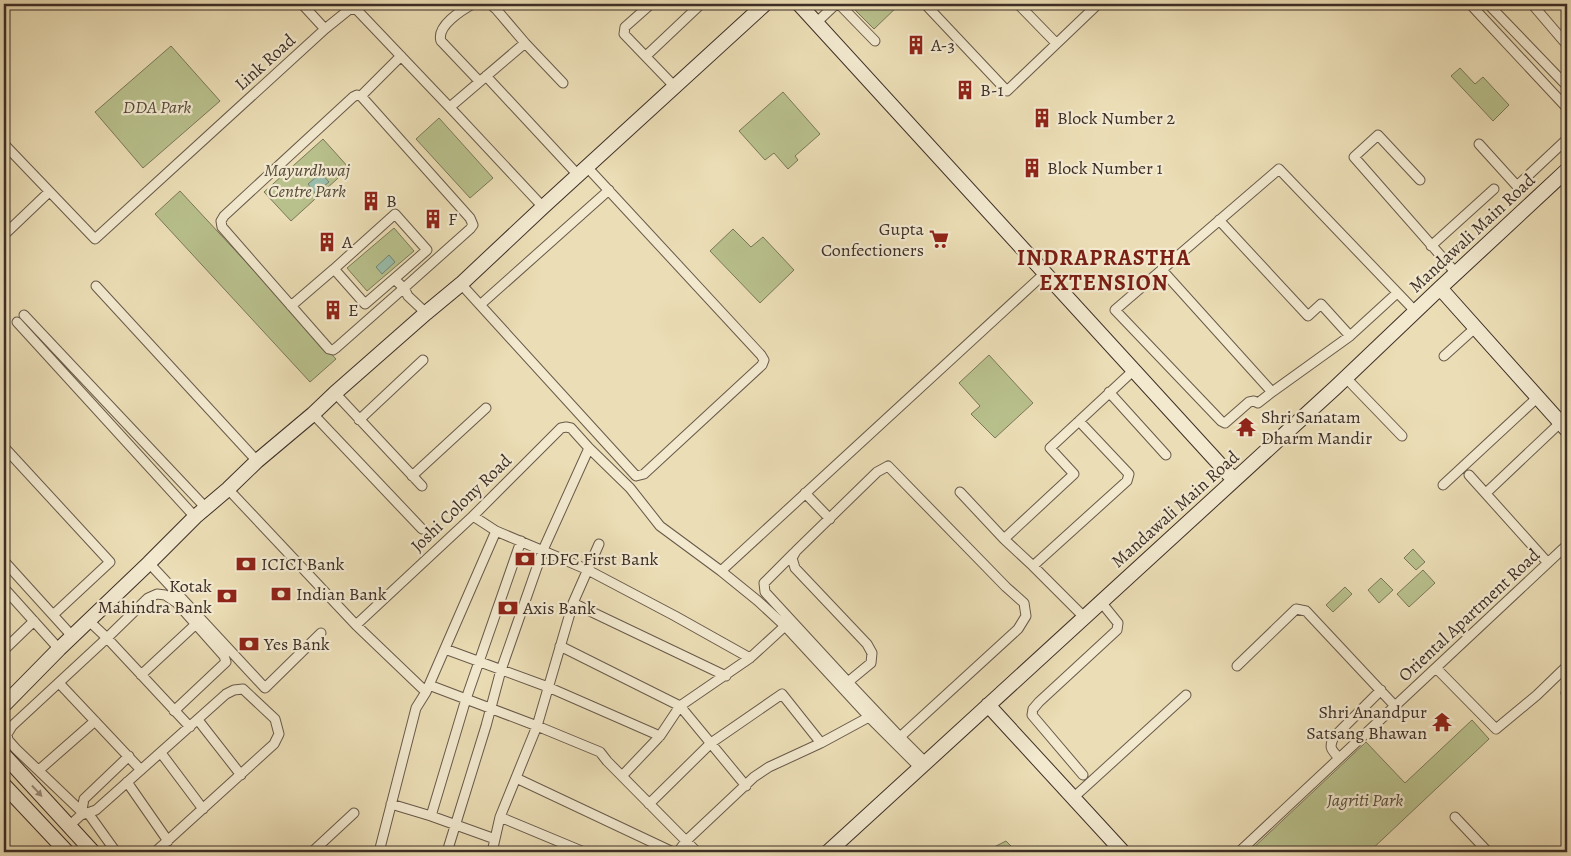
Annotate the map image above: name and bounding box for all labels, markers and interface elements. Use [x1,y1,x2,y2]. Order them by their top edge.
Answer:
street label: Link Road [229,28,301,96]
place label: A-3 [930,33,955,57]
building icon: A-3 [905,34,927,56]
place label: B-1 [980,78,1004,102]
building icon: B-1 [954,79,976,101]
park label: DDA Park [123,95,191,119]
place label: Block Number 2 [1057,106,1176,130]
building icon: Block Number 2 [1031,107,1053,129]
place label: Block Number 1 [1047,156,1163,180]
building icon: Block Number 1 [1021,157,1043,179]
park label: Mayurdhwaj Centre Park [264,158,351,203]
street label: Mandawali Main Road [1404,168,1540,298]
place label: B [386,189,397,213]
building icon: B [360,190,382,212]
place label: F [448,207,457,231]
building icon: F [422,208,444,230]
place label: Gupta Confectioners [821,217,925,262]
supermarket icon: Gupta Confectioners [928,228,950,250]
place label: A [341,230,353,254]
building icon: A [316,231,338,253]
district label: INDRAPRASTHA EXTENSION [1017,243,1191,298]
place label: E [348,298,359,322]
building icon: E [322,299,344,321]
place label: Shri Sanatam Dharm Mandir [1261,405,1372,450]
temple icon: Shri Sanatam Dharm Mandir [1235,416,1257,438]
street label: Mandawali Main Road [1106,445,1244,573]
street label: Joshi Colony Road [405,448,517,557]
street label: Oriental Apartment Road [1393,543,1545,687]
place label: IDFC First Bank [540,547,659,571]
bank icon: IDFC First Bank [514,548,536,570]
place label: ICICI Bank [261,552,345,576]
bank icon: ICICI Bank [235,553,257,575]
place label: Kotak Mahindra Bank [98,574,212,619]
place label: Indian Bank [296,582,387,606]
bank icon: Indian Bank [270,583,292,605]
bank icon: Kotak Mahindra Bank [216,585,238,607]
place label: Axis Bank [522,596,596,620]
bank icon: Axis Bank [497,597,519,619]
place label: Yes Bank [263,632,330,656]
bank icon: Yes Bank [238,633,260,655]
place label: Shri Anandpur Satsang Bhawan [1306,700,1427,745]
temple icon: Shri Anandpur Satsang Bhawan [1431,711,1453,733]
one-way arrow [31,784,43,796]
park label: Jagriti Park [1326,788,1403,812]

